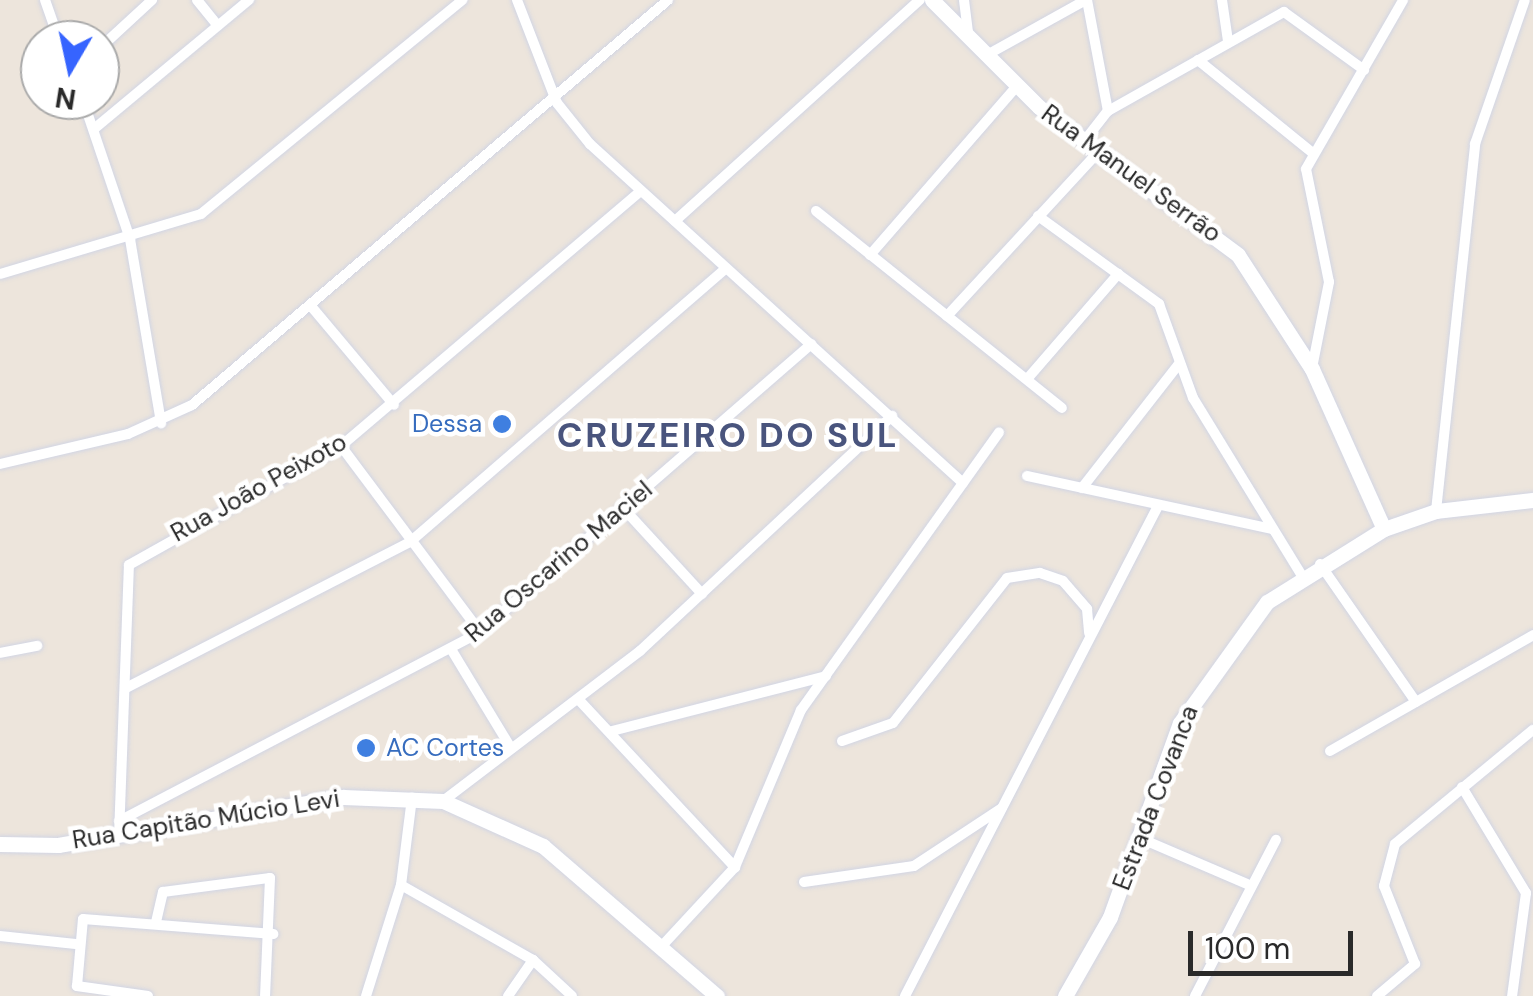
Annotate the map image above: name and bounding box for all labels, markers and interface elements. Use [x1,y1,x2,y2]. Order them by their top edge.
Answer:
north arrow [20,20,120,120]
text: N [53,78,79,118]
street label: Rua Manuel Serrão [1035,99,1227,249]
place label: Dessa [412,409,482,439]
marker: Dessa [491,413,513,435]
district label: CRUZEIRO DO SUL [557,414,899,456]
street label: Rua João Peixoto [166,427,352,549]
street label: Rua Oscarino Maciel [459,475,659,649]
street label: Estrada Covanca [1107,701,1205,895]
place label: AC Cortes [386,733,504,763]
marker: AC Cortes [355,737,377,759]
street label: Rua Capitão Múcio Levi [70,784,342,856]
scale bar [1193,911,1358,973]
text: 100 m [1205,929,1290,968]

